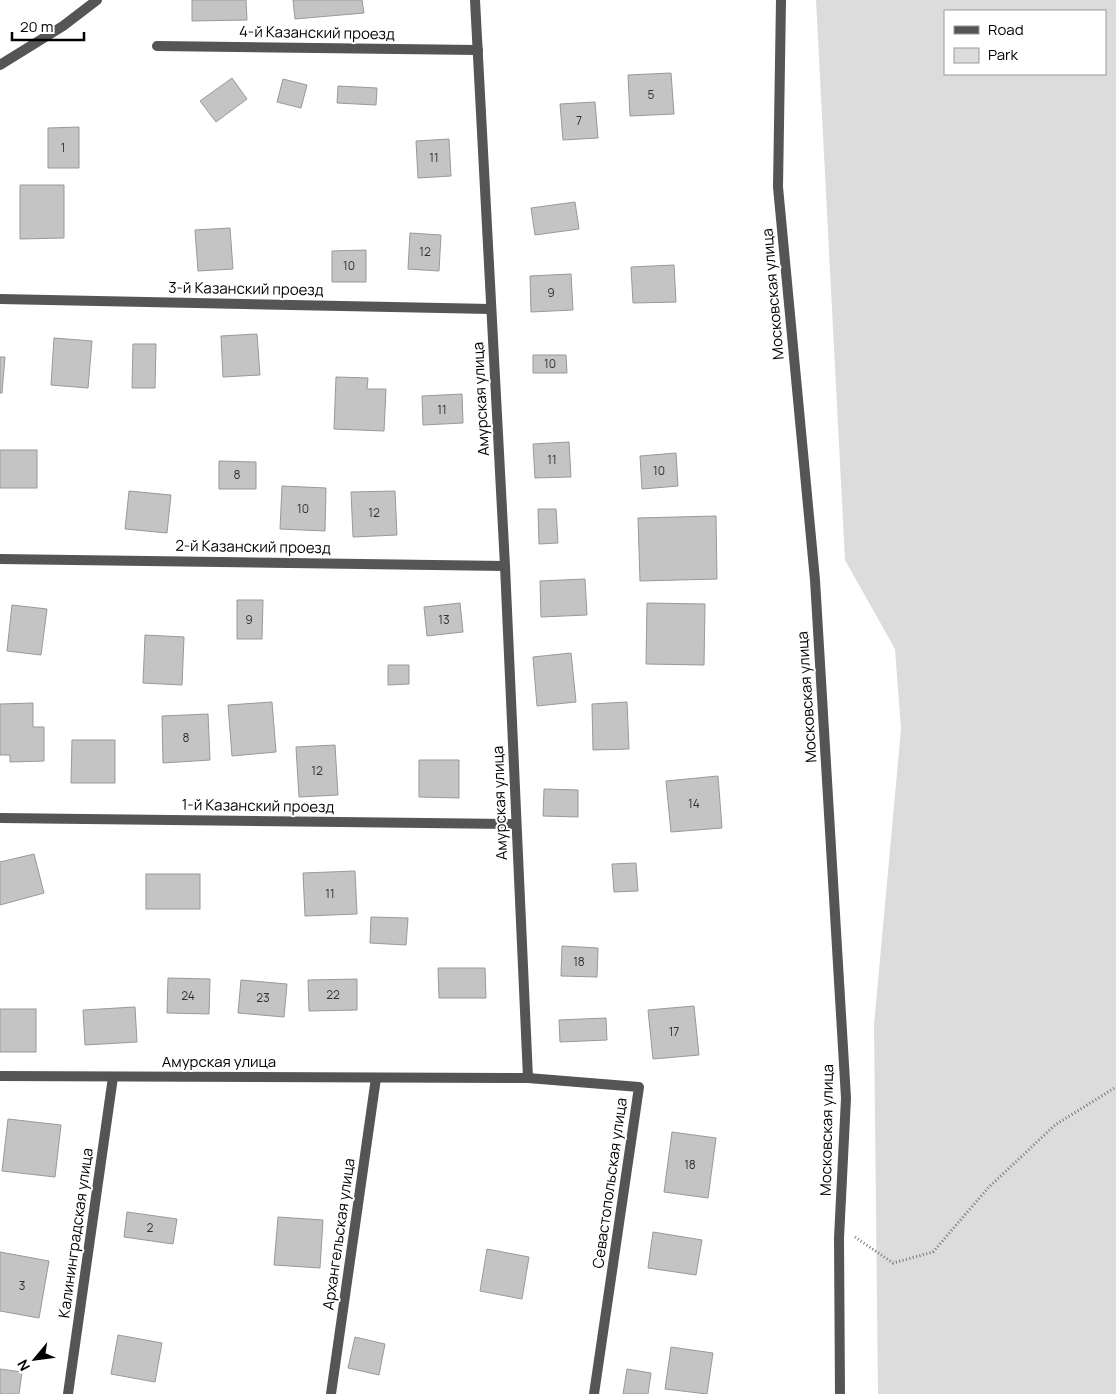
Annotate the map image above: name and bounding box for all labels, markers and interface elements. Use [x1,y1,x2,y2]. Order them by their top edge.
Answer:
scale bar [12,10,85,42]
legend [944,10,1106,75]
text: 20 m [20,16,53,37]
text: Road [988,19,1024,40]
street label: 4-й Казанский проезд [239,21,395,44]
text: Park [988,44,1018,65]
house number: 5 [648,86,655,103]
house number: 7 [576,112,582,129]
house number: 1 [61,139,65,156]
house number: 11 [429,149,439,166]
street label: Московская улица [756,228,789,361]
house number: 12 [419,243,431,260]
house number: 10 [343,257,355,274]
street label: 3-й Казанский проезд [168,277,324,300]
house number: 9 [547,284,555,301]
street label: Амурская улица [467,341,494,457]
house number: 10 [544,355,556,372]
house number: 11 [437,401,447,418]
house number: 11 [547,451,557,468]
house number: 10 [653,462,665,479]
house number: 8 [234,466,241,483]
house number: 10 [297,500,309,517]
house number: 12 [368,504,380,521]
street label: 2-й Казанский проезд [175,535,331,558]
house number: 9 [245,611,253,628]
house number: 13 [438,611,450,628]
street label: Московская улица [791,631,822,763]
house number: 8 [183,729,190,746]
street label: Амурская улица [487,745,512,861]
house number: 12 [311,762,323,779]
street label: 1-й Казанский проезд [181,794,335,817]
house number: 14 [688,795,700,812]
house number: 11 [325,885,335,902]
house number: 18 [573,953,585,970]
house number: 22 [326,986,340,1003]
house number: 24 [181,987,195,1004]
house number: 23 [256,989,270,1006]
house number: 17 [669,1023,679,1040]
street label: Амурская улица [162,1051,276,1072]
street label: Московская улица [815,1064,838,1196]
street label: Севастопольская улица [587,1096,632,1270]
street label: Калининградская улица [53,1147,98,1319]
house number: 18 [684,1156,696,1173]
street label: Архангельская улица [317,1157,360,1311]
house number: 2 [147,1219,154,1236]
house number: 3 [19,1277,25,1294]
north arrow [10,1334,60,1384]
text: N [12,1357,34,1375]

